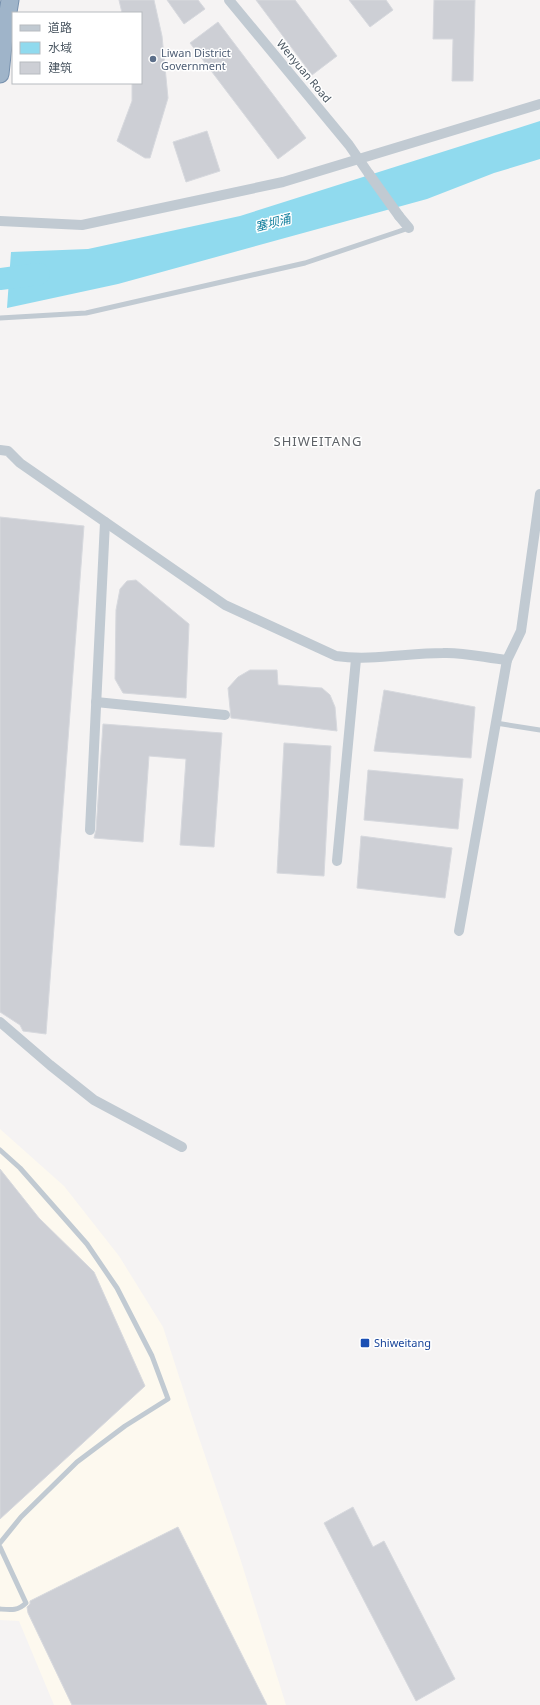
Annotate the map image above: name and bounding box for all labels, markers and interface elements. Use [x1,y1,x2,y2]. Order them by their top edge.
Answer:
legend [12,12,142,84]
text: 道路 [48,19,72,36]
street label: Wenyuan Road [274,36,335,105]
text: 水域 [48,39,72,56]
place label: Liwan District Government [161,45,231,73]
marker: Liwan District Government [148,54,158,64]
text: 建筑 [48,59,72,76]
water label: 塞坝涌 [253,209,294,235]
district label: SHIWEITANG [274,432,362,450]
place label: Shiweitang [374,1335,431,1350]
marker: Shiweitang [359,1337,371,1349]

